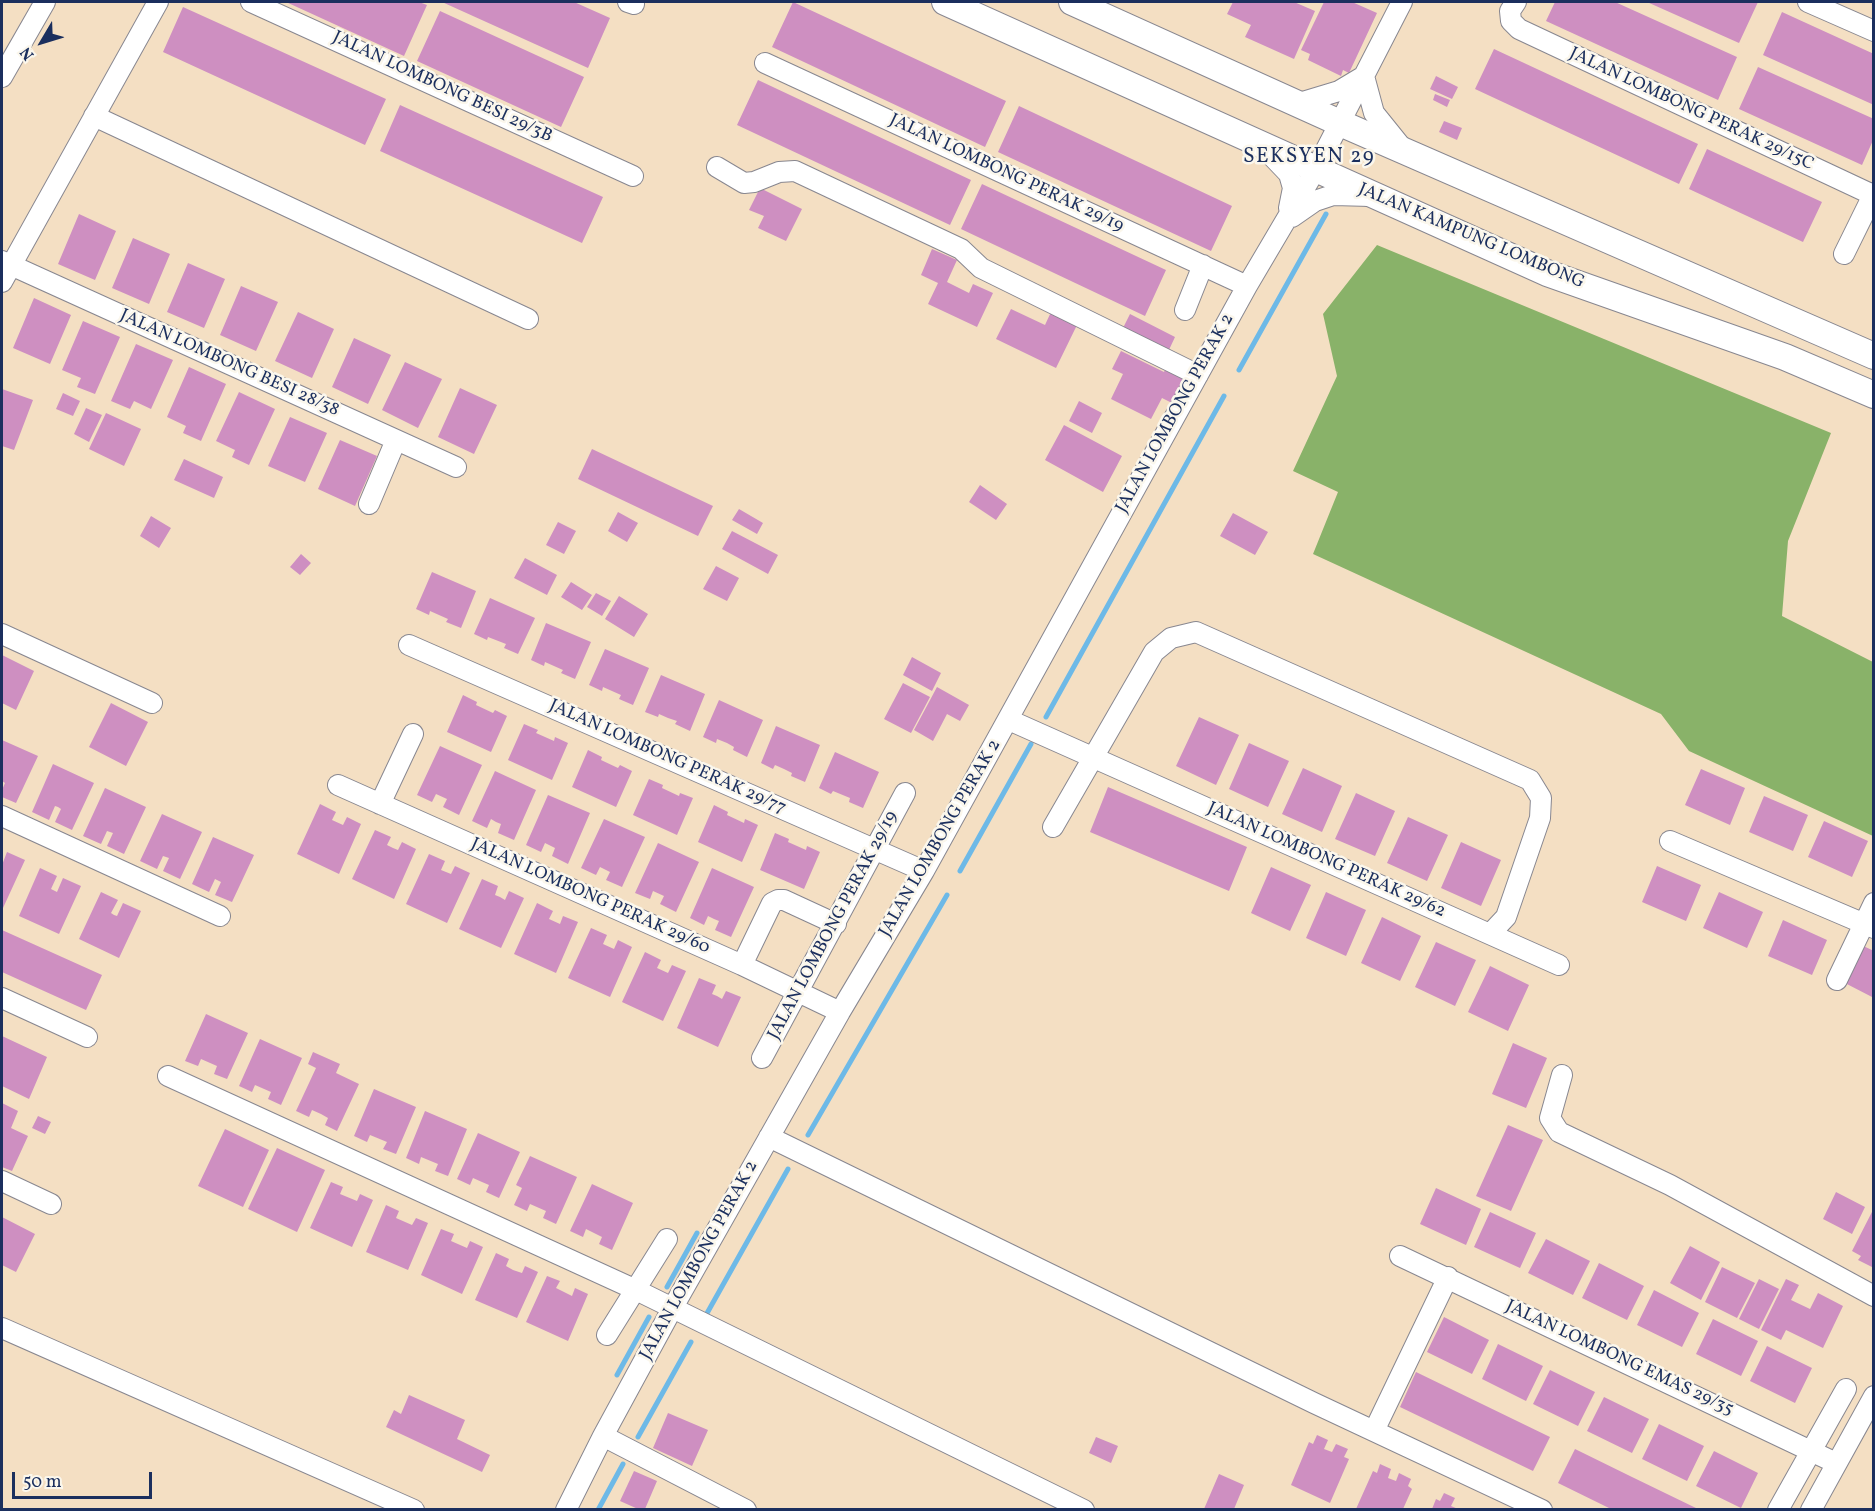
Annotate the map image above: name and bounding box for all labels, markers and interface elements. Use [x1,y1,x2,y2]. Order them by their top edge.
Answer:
north arrow [12,12,72,72]
street label: JALAN LOMBONG BESI 29/3B [329,27,555,149]
text: N [16,42,40,64]
street label: JALAN LOMBONG PERAK 29/15C [1565,44,1817,176]
street label: JALAN LOMBONG PERAK 29/19 [885,110,1127,238]
district label: SEKSYEN 29 [1243,145,1375,171]
street label: JALAN KAMPUNG LOMBONG [1355,179,1587,295]
street label: JALAN LOMBONG BESI 28/38 [116,306,342,422]
street label: JALAN LOMBONG PERAK 2 [1112,311,1240,517]
street label: JALAN LOMBONG PERAK 29/77 [545,696,789,820]
street label: JALAN LOMBONG PERAK 2 [876,736,1006,942]
street label: JALAN LOMBONG PERAK 29/62 [1204,799,1448,923]
street label: JALAN LOMBONG PERAK 29/19 [764,808,904,1044]
street label: JALAN LOMBONG PERAK 29/60 [467,834,713,960]
street label: JALAN LOMBONG PERAK 2 [636,1158,764,1364]
street label: JALAN LOMBONG EMAS 29/35 [1501,1297,1737,1421]
scale bar [15,1460,154,1498]
text: 50 m [23,1470,62,1495]

